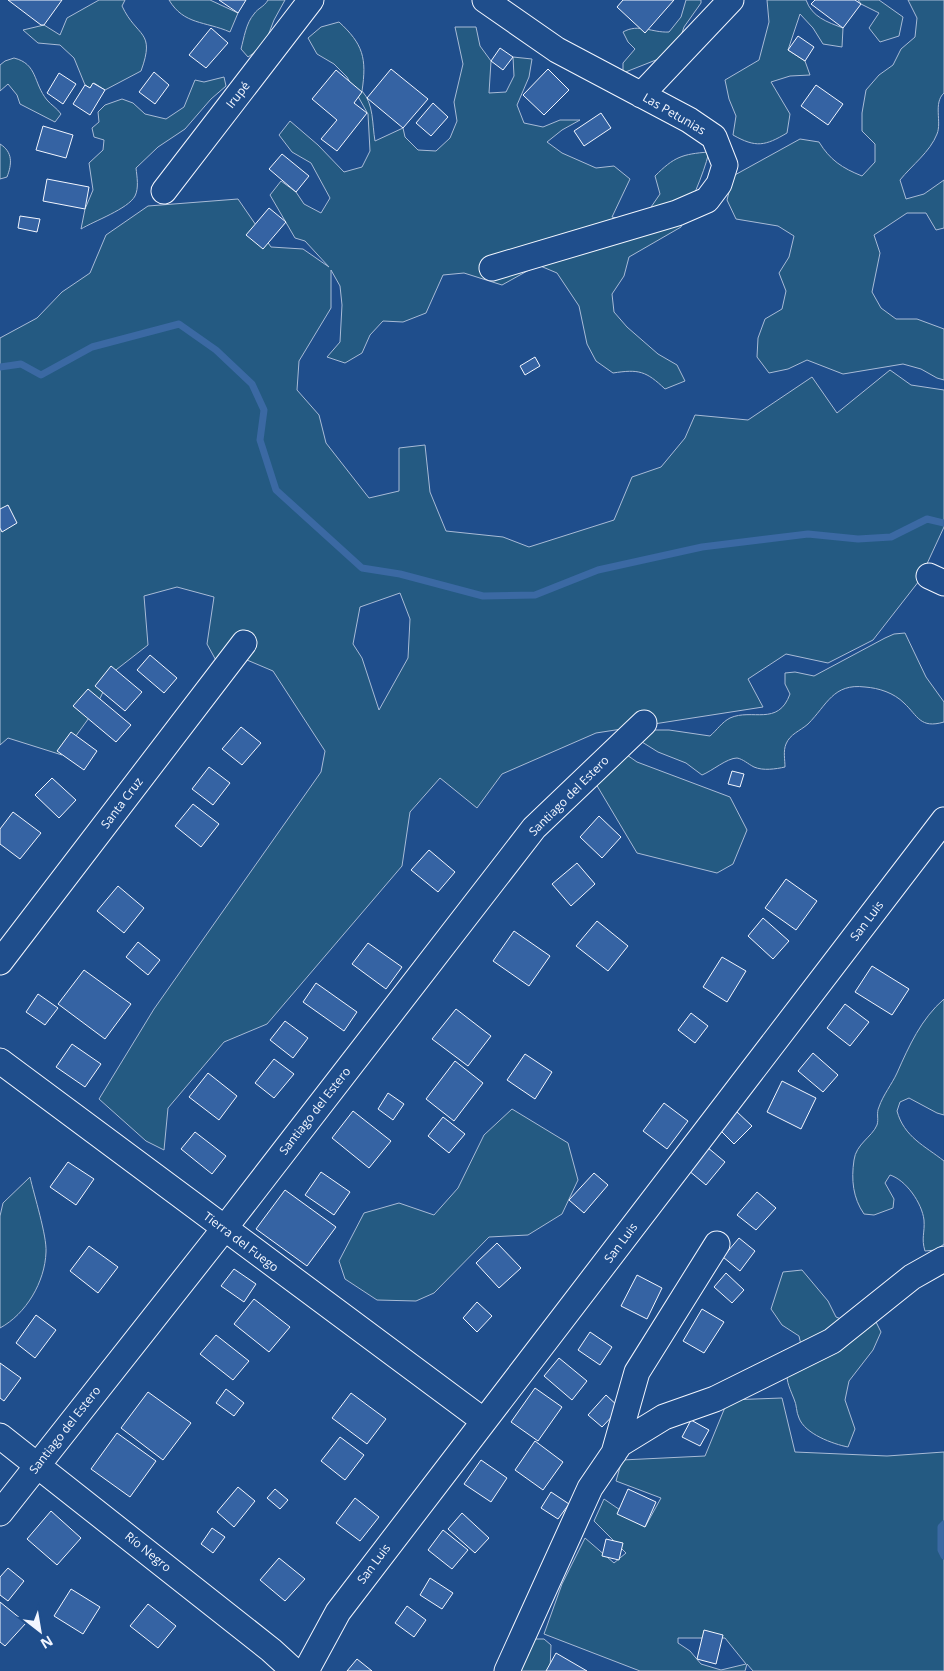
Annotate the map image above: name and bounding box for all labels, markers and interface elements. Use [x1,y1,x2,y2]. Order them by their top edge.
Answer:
street label: Irupé [222,78,254,112]
street label: Las Petunias [640,89,709,139]
street label: Santiago del Estero [525,752,613,840]
street label: Santa Cruz [97,773,147,832]
street label: San Luis [846,897,887,944]
street label: Santiago del Estero [275,1063,354,1158]
street label: Tierra del Fuego [200,1208,282,1276]
street label: San Luis [600,1219,641,1266]
street label: Santiago del Estero [25,1382,104,1477]
street label: Río Negro [122,1528,175,1576]
street label: San Luis [353,1540,394,1587]
north arrow [15,1606,65,1656]
text: N [37,1631,57,1654]

